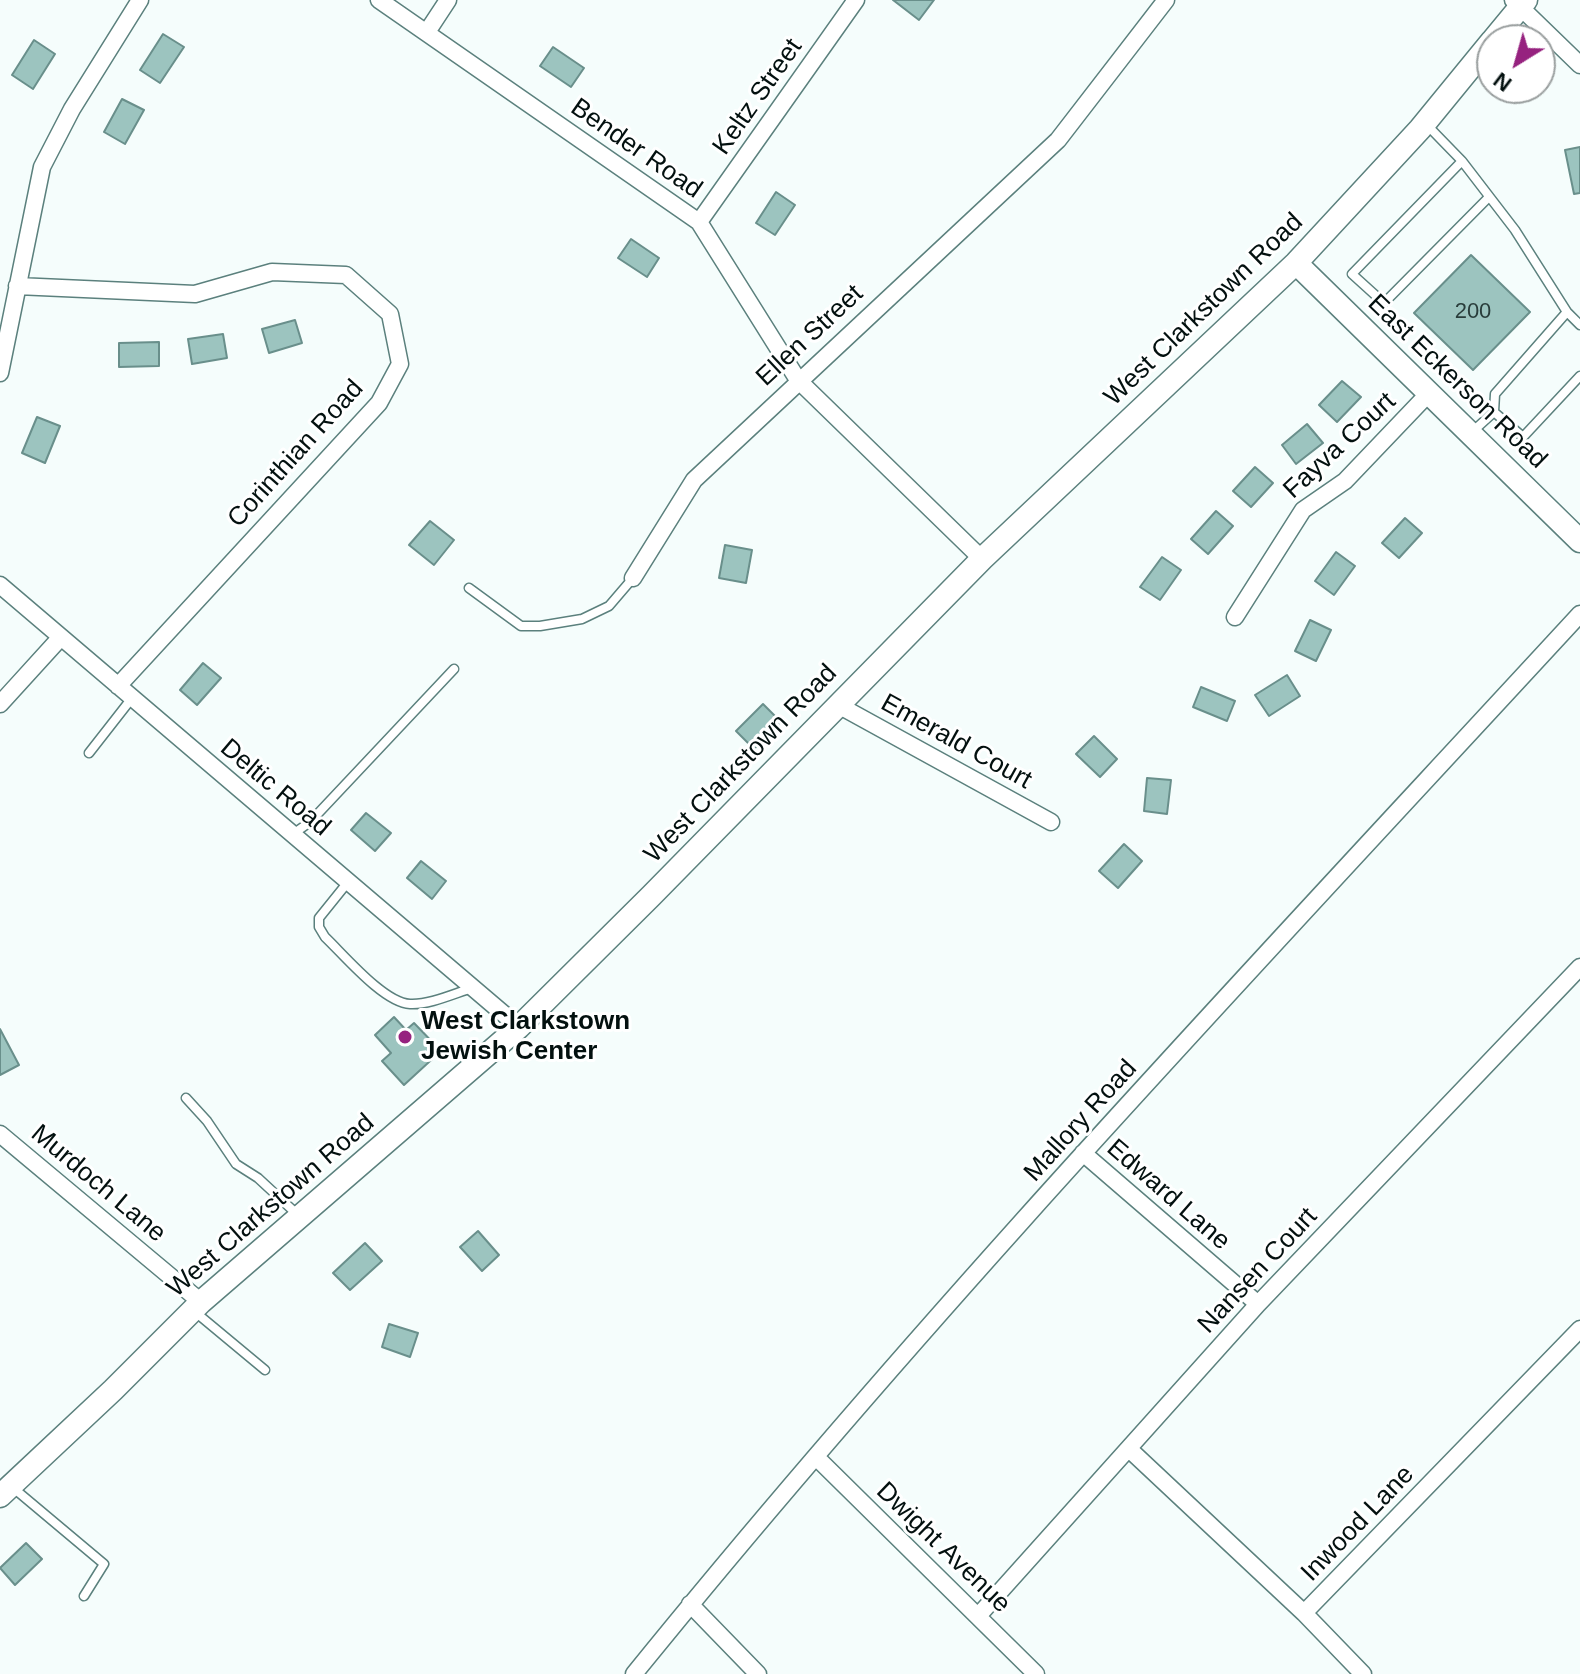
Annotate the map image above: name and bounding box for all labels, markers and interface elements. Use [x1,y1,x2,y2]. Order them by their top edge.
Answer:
north arrow [1476,24,1556,104]
street label: Keltz Street [707,33,809,161]
text: N [1489,67,1516,97]
street label: Bender Road [564,92,708,206]
street label: West Clarkstown Road [1098,207,1310,413]
street label: Ellen Street [750,279,870,393]
street label: East Eckerson Road [1361,288,1553,476]
house number: 200 [1455,299,1491,325]
street label: Corinthian Road [222,374,370,534]
street label: Fayva Court [1278,386,1402,506]
street label: West Clarkstown Road [638,658,844,870]
street label: Emerald Court [875,688,1037,796]
street label: Deltic Road [213,733,337,843]
place label: West Clarkstown Jewish Center [421,1006,630,1068]
marker: West Clarkstown Jewish Center [396,1028,414,1046]
street label: Mallory Road [1018,1054,1144,1188]
street label: West Clarkstown Road [161,1108,381,1304]
street label: Murdoch Lane [24,1119,172,1249]
street label: Edward Lane [1100,1133,1236,1257]
street label: Nansen Court [1192,1202,1324,1340]
street label: Inwood Lane [1295,1460,1421,1588]
street label: Dwight Avenue [869,1476,1017,1620]

